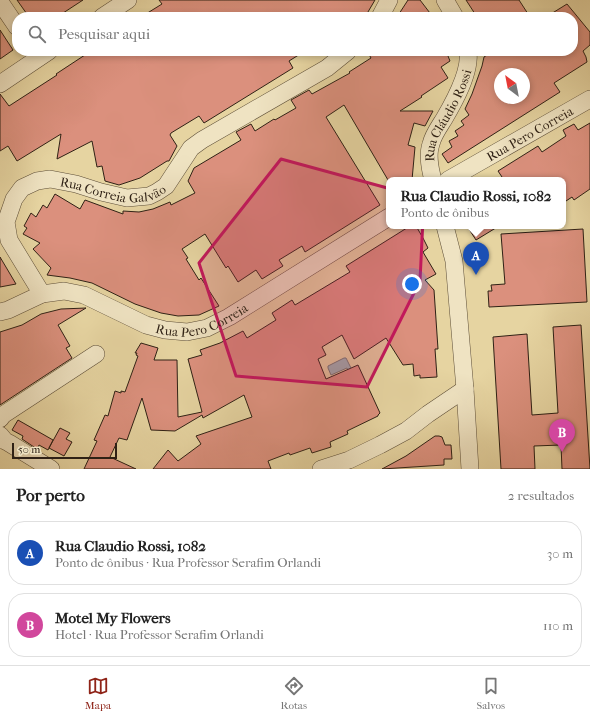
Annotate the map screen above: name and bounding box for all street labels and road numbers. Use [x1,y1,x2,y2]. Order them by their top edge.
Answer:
street label: Rua Cláudio Rossi [422,68,474,162]
street label: Rua Pero Correia [484,103,577,164]
street label: Rua Correia Galvão [59,174,169,206]
street label: Rua Pero Correia [154,300,251,340]

